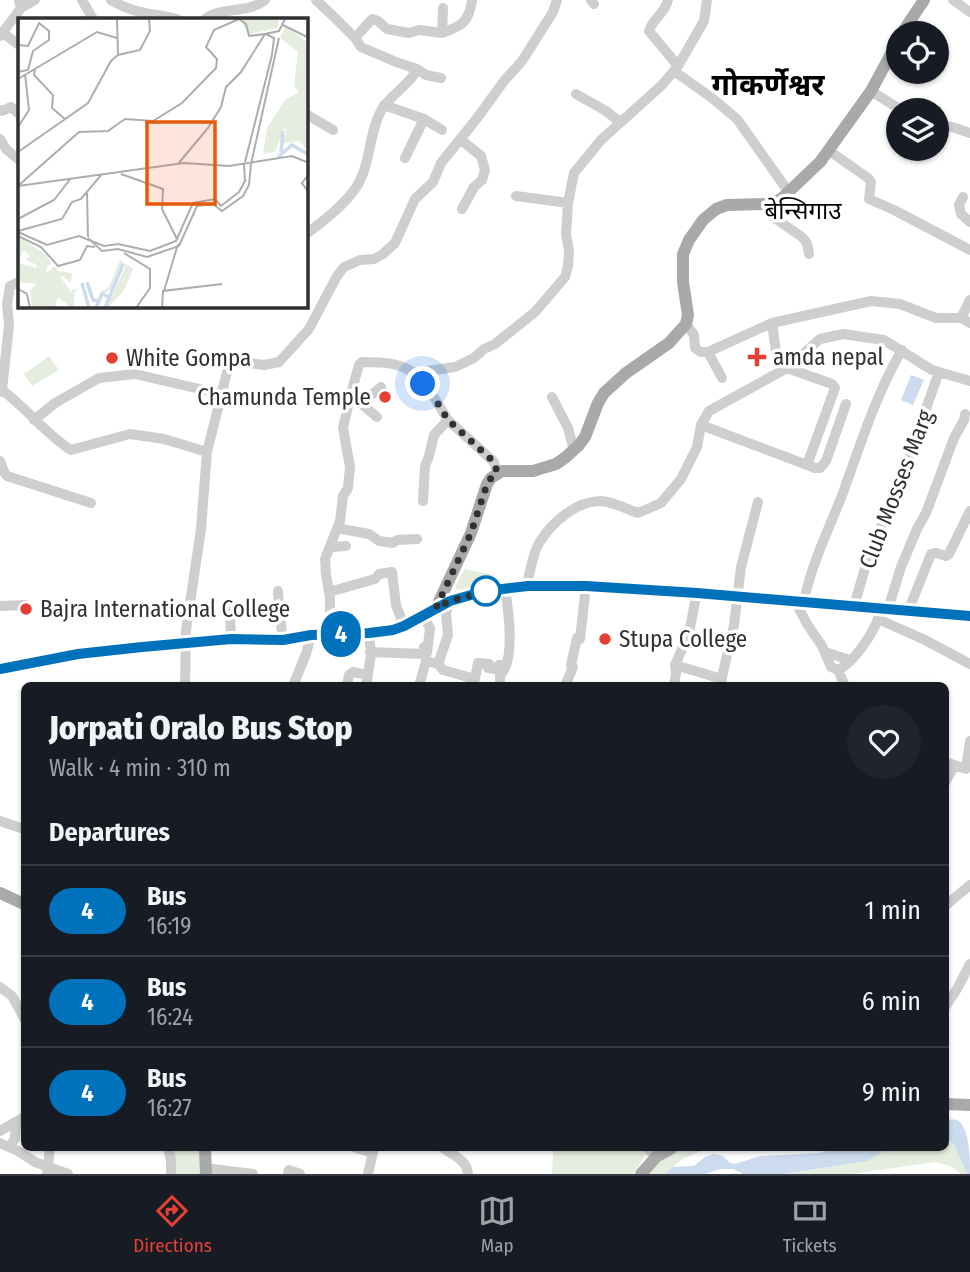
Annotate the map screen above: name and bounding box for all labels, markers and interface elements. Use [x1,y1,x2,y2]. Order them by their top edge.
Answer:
inset map [18,18,308,308]
map controls [886,21,949,161]
button: locate [886,21,949,84]
district label: गोकर्णेश्वर [712,67,825,103]
button: layers [886,98,949,161]
district label: बेन्सिगाउ [765,197,842,225]
place label: amda nepal [773,343,884,371]
place label: White Gompa [126,344,251,372]
marker: amda nepal [747,347,767,367]
marker: White Gompa [104,350,120,366]
your location [405,366,440,401]
place label: Chamunda Temple [197,383,371,411]
marker: Chamunda Temple [377,389,393,405]
street label: Club Mosses Marg [853,405,939,572]
unlabelled marker [471,576,501,606]
place label: Bajra International College [40,595,290,623]
marker: Bajra International College [18,601,34,617]
line badge: 4 [318,611,364,657]
text: 4 [335,620,347,648]
place label: Stupa College [619,625,747,653]
marker: Stupa College [597,631,613,647]
button: heart [847,705,921,779]
text: Jorpati Oralo Bus Stop [49,708,352,748]
text: Walk · 4 min · 310 m [49,754,231,782]
text: Departures [49,817,170,848]
text: Bus [147,881,186,912]
text: 1 min [865,895,921,926]
text: 4 [81,897,94,925]
text: 16:19 [147,912,191,940]
text: Bus [147,972,186,1003]
text: 6 min [862,986,921,1017]
text: 4 [81,988,94,1016]
text: 16:24 [147,1003,193,1031]
text: Bus [147,1063,186,1094]
text: 9 min [862,1077,921,1108]
text: 4 [81,1079,94,1107]
text: 16:27 [147,1094,192,1122]
tab: Directions [133,1192,212,1257]
tab: Map [478,1192,516,1257]
tab: Tickets [783,1192,837,1257]

